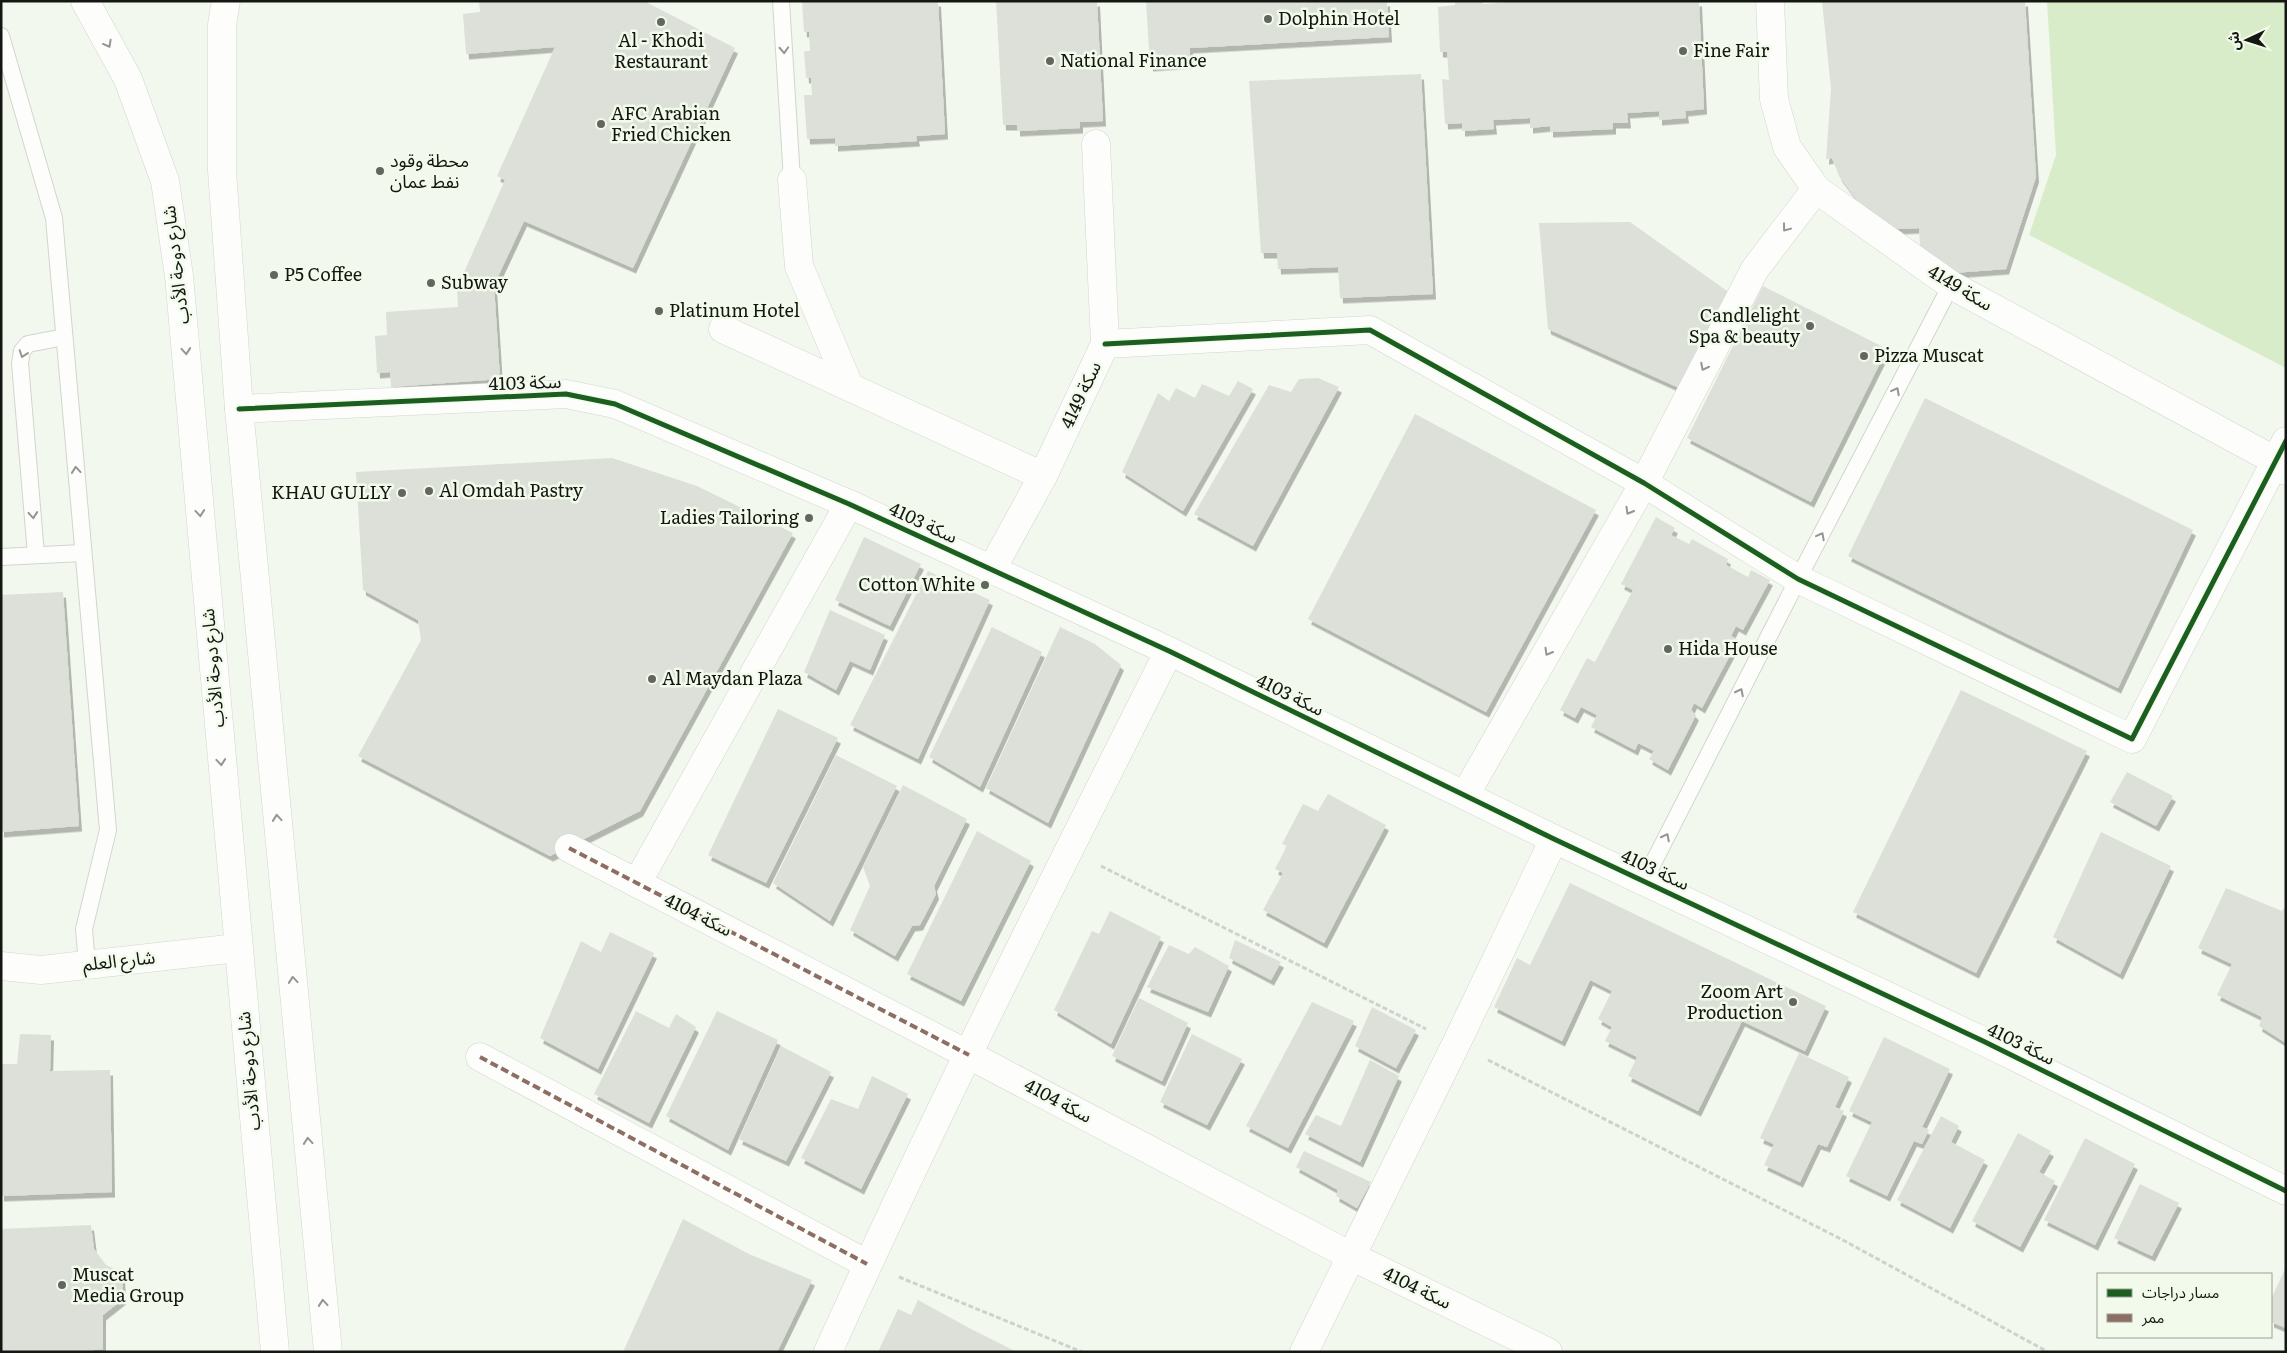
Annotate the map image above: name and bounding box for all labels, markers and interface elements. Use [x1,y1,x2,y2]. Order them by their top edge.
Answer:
place label: Dolphin Hotel [1278,4,1400,31]
marker: Dolphin Hotel [1262,13,1274,25]
north arrow [2222,15,2272,65]
marker: Al - Khodi Restaurant [655,16,667,28]
place label: Al - Khodi Restaurant [614,26,709,74]
text: ش [2222,31,2244,51]
place label: Fine Fair [1693,36,1770,63]
one-way arrow [102,39,112,48]
marker: Fine Fair [1677,45,1689,57]
one-way arrow [779,46,790,54]
place label: National Finance [1060,46,1207,73]
marker: National Finance [1044,55,1056,67]
place label: AFC Arabian Fried Chicken [611,99,731,147]
marker: AFC Arabian Fried Chicken [595,118,607,130]
place label: محطة وقود نفط عمان [390,146,469,194]
marker: محطة وقود نفط عمان [374,165,386,177]
street label: شارع دوحة الأدب [154,204,197,326]
one-way arrow [1784,222,1792,231]
street label: سكة 4149 [1923,257,1998,317]
place label: P5 Coffee [284,260,362,287]
place label: Subway [441,268,508,295]
marker: P5 Coffee [268,269,280,281]
marker: Subway [425,277,437,289]
place label: Platinum Hotel [669,296,800,323]
place label: Candlelight Spa & beauty [1689,301,1801,349]
marker: Platinum Hotel [653,305,665,317]
marker: Candlelight Spa & beauty [1804,320,1816,332]
place label: Pizza Muscat [1874,341,1984,368]
one-way arrow [180,347,191,355]
one-way arrow [19,349,29,358]
marker: Pizza Muscat [1858,350,1870,362]
street label: سكة 4149 [1052,356,1107,432]
one-way arrow [1700,362,1710,371]
street label: سكة 4103 [488,367,562,396]
one-way arrow [1890,388,1900,397]
one-way arrow [71,466,82,474]
place label: Al Omdah Pastry [439,476,584,503]
place label: KHAU GULLY [271,478,392,505]
marker: Al Omdah Pastry [423,485,435,497]
marker: KHAU GULLY [396,487,408,499]
street label: سكة 4103 [885,494,962,549]
place label: Ladies Tailoring [660,503,800,530]
one-way arrow [1625,506,1635,515]
one-way arrow [194,509,205,517]
one-way arrow [27,512,38,520]
marker: Ladies Tailoring [803,512,815,524]
one-way arrow [1815,532,1825,541]
place label: Cotton White [858,570,975,597]
marker: Cotton White [979,579,991,591]
street label: شارع دوحة الأدب [193,607,232,729]
place label: Hida House [1678,634,1778,661]
marker: Hida House [1662,643,1674,655]
one-way arrow [1544,646,1554,655]
place label: Al Maydan Plaza [662,664,803,691]
street label: سكة 4103 [1252,666,1329,722]
marker: Al Maydan Plaza [646,673,658,685]
one-way arrow [1734,689,1744,698]
one-way arrow [216,758,227,766]
one-way arrow [272,814,283,822]
one-way arrow [1660,833,1671,842]
street label: سكة 4103 [1617,841,1694,896]
street label: سكة 4104 [660,885,737,942]
street label: شارع العلم [81,942,157,979]
one-way arrow [287,975,298,983]
place label: Zoom Art Production [1687,977,1784,1025]
marker: Zoom Art Production [1787,996,1799,1008]
street label: شارع دوحة الأدب [229,1010,268,1132]
street label: سكة 4103 [1983,1015,2060,1071]
street label: سكة 4104 [1020,1071,1097,1129]
one-way arrow [303,1137,314,1145]
street label: سكة 4104 [1379,1258,1456,1315]
place label: Muscat Media Group [72,1260,184,1308]
legend [2097,1273,2272,1338]
marker: Muscat Media Group [56,1279,68,1291]
text: مسار دراجات [2142,1280,2219,1303]
one-way arrow [318,1299,329,1307]
text: ممر [2141,1305,2165,1328]

